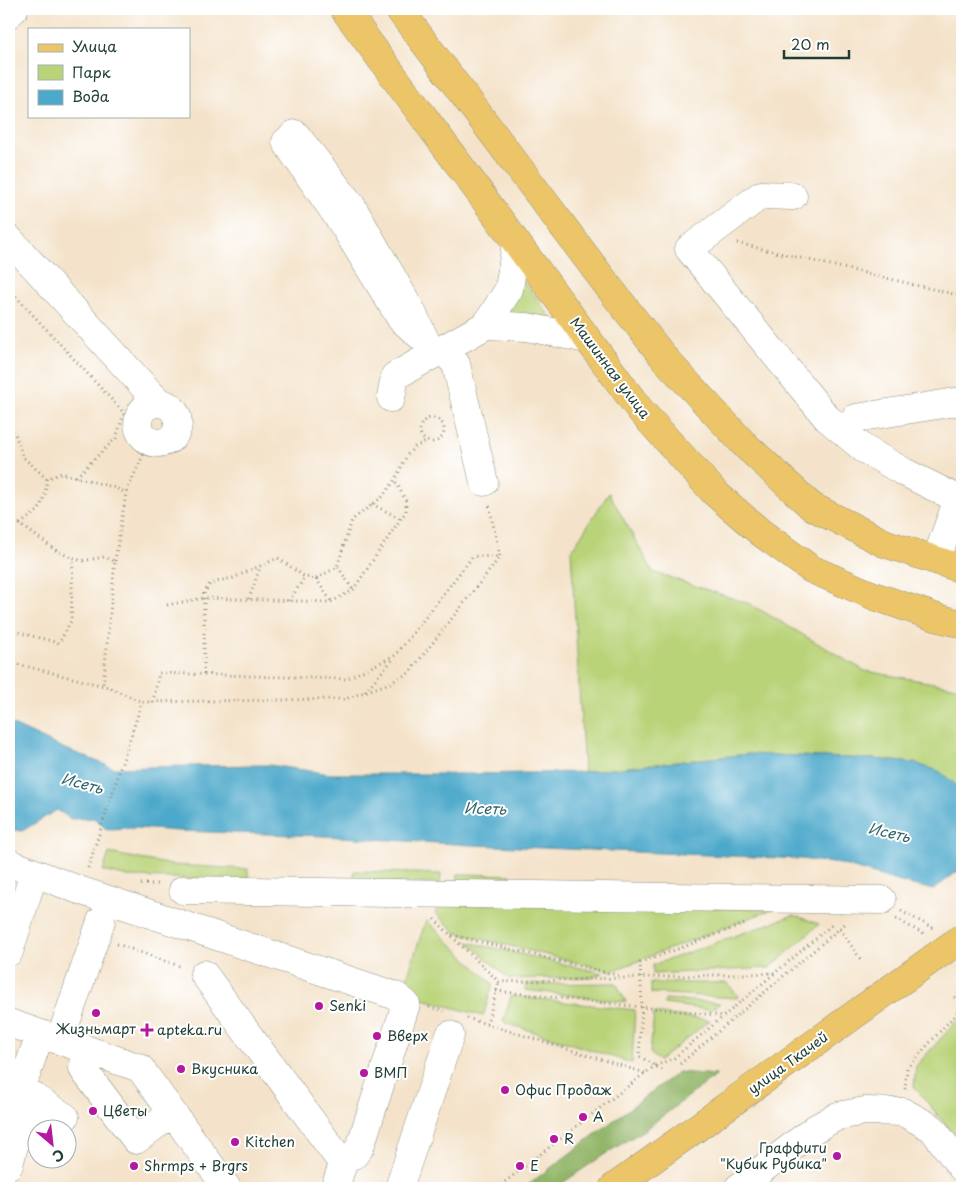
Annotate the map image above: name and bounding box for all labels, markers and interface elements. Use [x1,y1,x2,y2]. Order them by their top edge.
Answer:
legend [28,28,190,118]
scale bar [784,28,848,60]
text: 20 m [791,32,830,55]
text: Улица [72,34,117,57]
text: Парк [72,60,111,83]
text: Вода [72,84,110,107]
street label: Машинная улица [565,313,656,423]
water label: Исеть [59,766,107,799]
water label: Исеть [464,795,508,820]
water label: Исеть [866,816,914,848]
place label: Senki [329,995,366,1016]
marker: Senki [313,1000,325,1012]
marker: Жизньмарт [90,1007,102,1019]
place label: Жизньмарт [55,1018,136,1039]
place label: apteka.ru [157,1019,222,1040]
marker: apteka.ru [141,1024,153,1036]
place label: Вверх [387,1025,428,1046]
street label: улица Ткачей [743,1026,832,1099]
marker: Вверх [371,1030,383,1042]
place label: Вкусника [191,1058,258,1079]
place label: ВМП [374,1062,408,1083]
marker: Вкусника [175,1063,187,1075]
marker: ВМП [358,1067,370,1079]
place label: Офис Продаж [515,1079,612,1100]
marker: Офис Продаж [499,1084,511,1096]
place label: Цветы [103,1100,147,1121]
marker: Цветы [87,1105,99,1117]
place label: A [593,1106,604,1127]
marker: A [577,1111,589,1123]
north arrow [28,1120,78,1170]
place label: R [564,1128,574,1149]
place label: Kitchen [245,1131,295,1152]
marker: R [548,1133,560,1145]
marker: Kitchen [229,1136,241,1148]
place label: Граффити "Кубик Рубика" [720,1137,827,1174]
text: С [49,1144,68,1168]
marker: Граффити "Кубик Рубика" [831,1150,843,1162]
place label: Shrmps + Brgrs [144,1155,248,1176]
place label: E [530,1155,539,1176]
marker: Shrmps + Brgrs [128,1160,140,1172]
marker: E [514,1160,526,1172]

